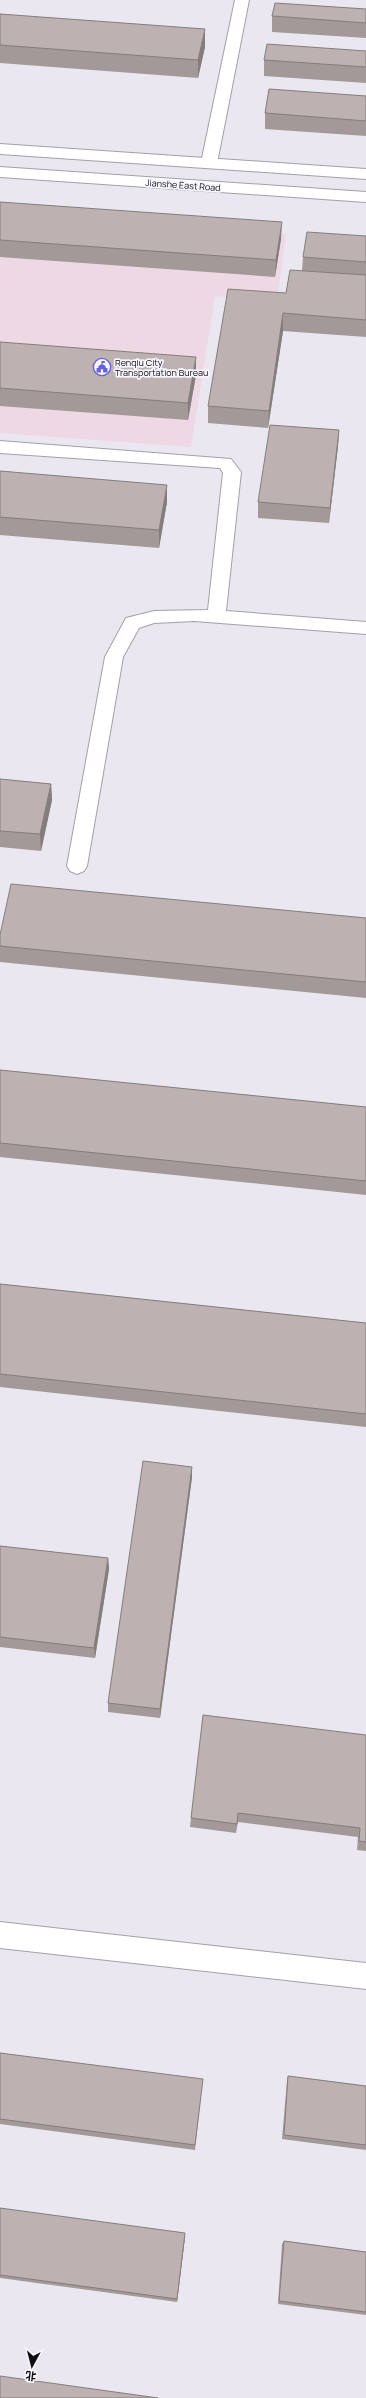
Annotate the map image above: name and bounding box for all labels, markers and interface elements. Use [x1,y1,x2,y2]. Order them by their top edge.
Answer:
street label: Jianshe East Road [145,176,221,194]
place label: Renqiu City Transportation Bureau [115,356,208,379]
public building icon: Renqiu City Transportation Bureau [92,357,112,377]
north arrow [12,2346,52,2386]
text: 北 [24,2368,37,2385]

